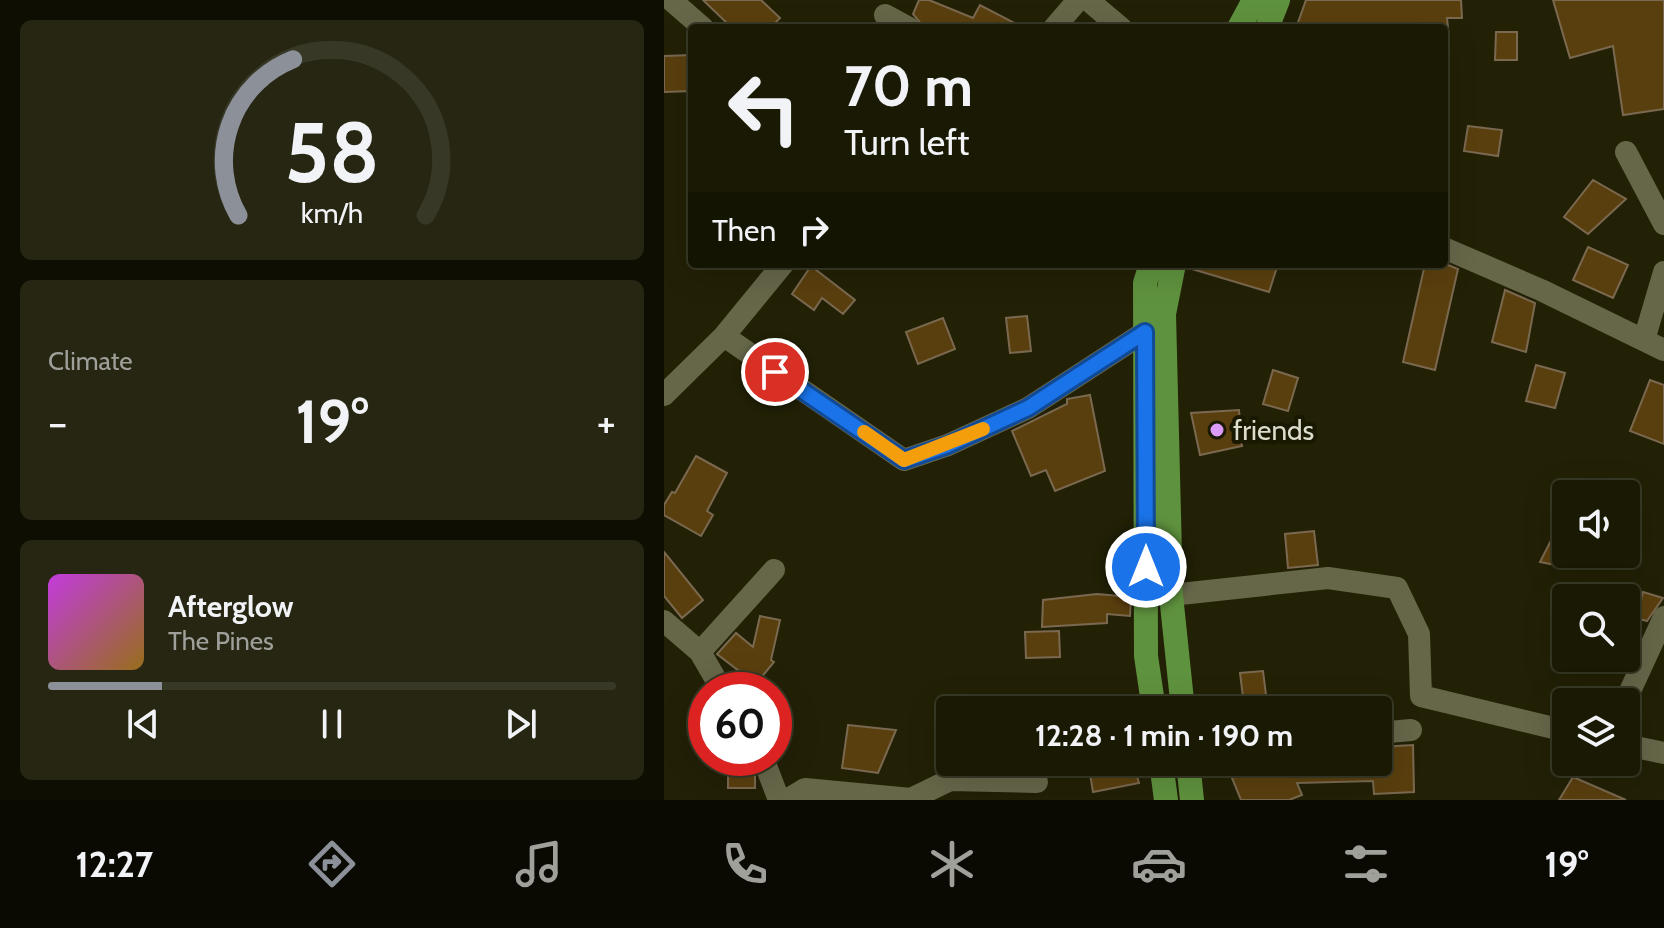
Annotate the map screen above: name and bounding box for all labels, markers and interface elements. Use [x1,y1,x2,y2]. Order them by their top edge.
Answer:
text: 70 m [844,52,973,120]
icon: left [712,56,816,160]
text: 58 [285,102,379,203]
text: Turn left [844,120,969,164]
text: km/h [301,195,363,230]
icon: right [792,208,836,252]
text: Then [712,212,776,249]
pin [741,338,809,406]
text: Climate [48,345,133,377]
icon: arrive [753,350,797,394]
text: 19° [295,385,369,458]
text: − [48,396,67,449]
text: + [597,396,616,449]
place label: friends [1233,413,1314,447]
marker: friends [1208,421,1226,439]
map controls [1552,480,1640,776]
button: sound [1552,480,1640,568]
position arrow [1104,525,1188,609]
button: search [1552,584,1640,672]
text: Afterglow [168,588,294,625]
text: The Pines [168,625,274,657]
speed limit sign: 60 [688,672,792,776]
button: layers [1552,688,1640,776]
icon: previous [121,702,165,746]
icon: pause [310,702,354,746]
icon: next [499,702,543,746]
text: 12:28 · 1 min · 190 m [1035,717,1293,754]
icon: directions [304,836,360,892]
icon: music [511,836,567,892]
icon: phone [717,836,773,892]
icon: climate [924,836,980,892]
icon: car [1131,836,1187,892]
icon: filters [1338,836,1394,892]
text: 12:27 [75,842,153,886]
text: 19° [1545,842,1589,886]

